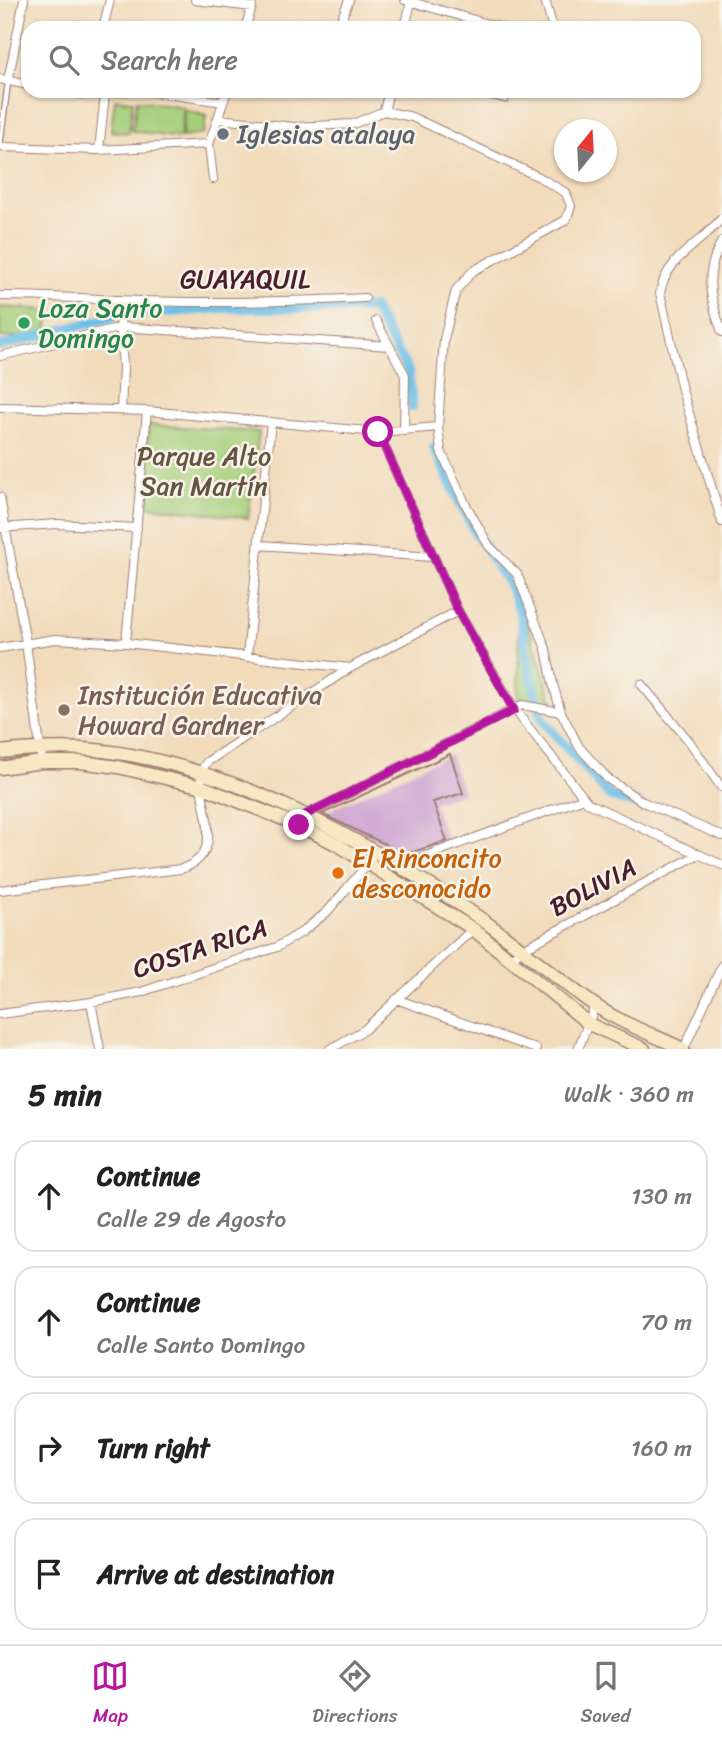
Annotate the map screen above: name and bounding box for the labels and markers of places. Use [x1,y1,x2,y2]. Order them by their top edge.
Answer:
place label: Iglesias atalaya [236,111,415,157]
marker: Iglesias atalaya [215,126,231,142]
place label: Loza Santo Domingo [38,285,162,361]
marker: Loza Santo Domingo [16,315,32,331]
place label: Institución Educativa Howard Gardner [77,672,322,748]
marker: Institución Educativa Howard Gardner [56,702,72,718]
place label: El Rinconcito desconocido [352,835,502,911]
marker: El Rinconcito desconocido [330,865,346,881]

